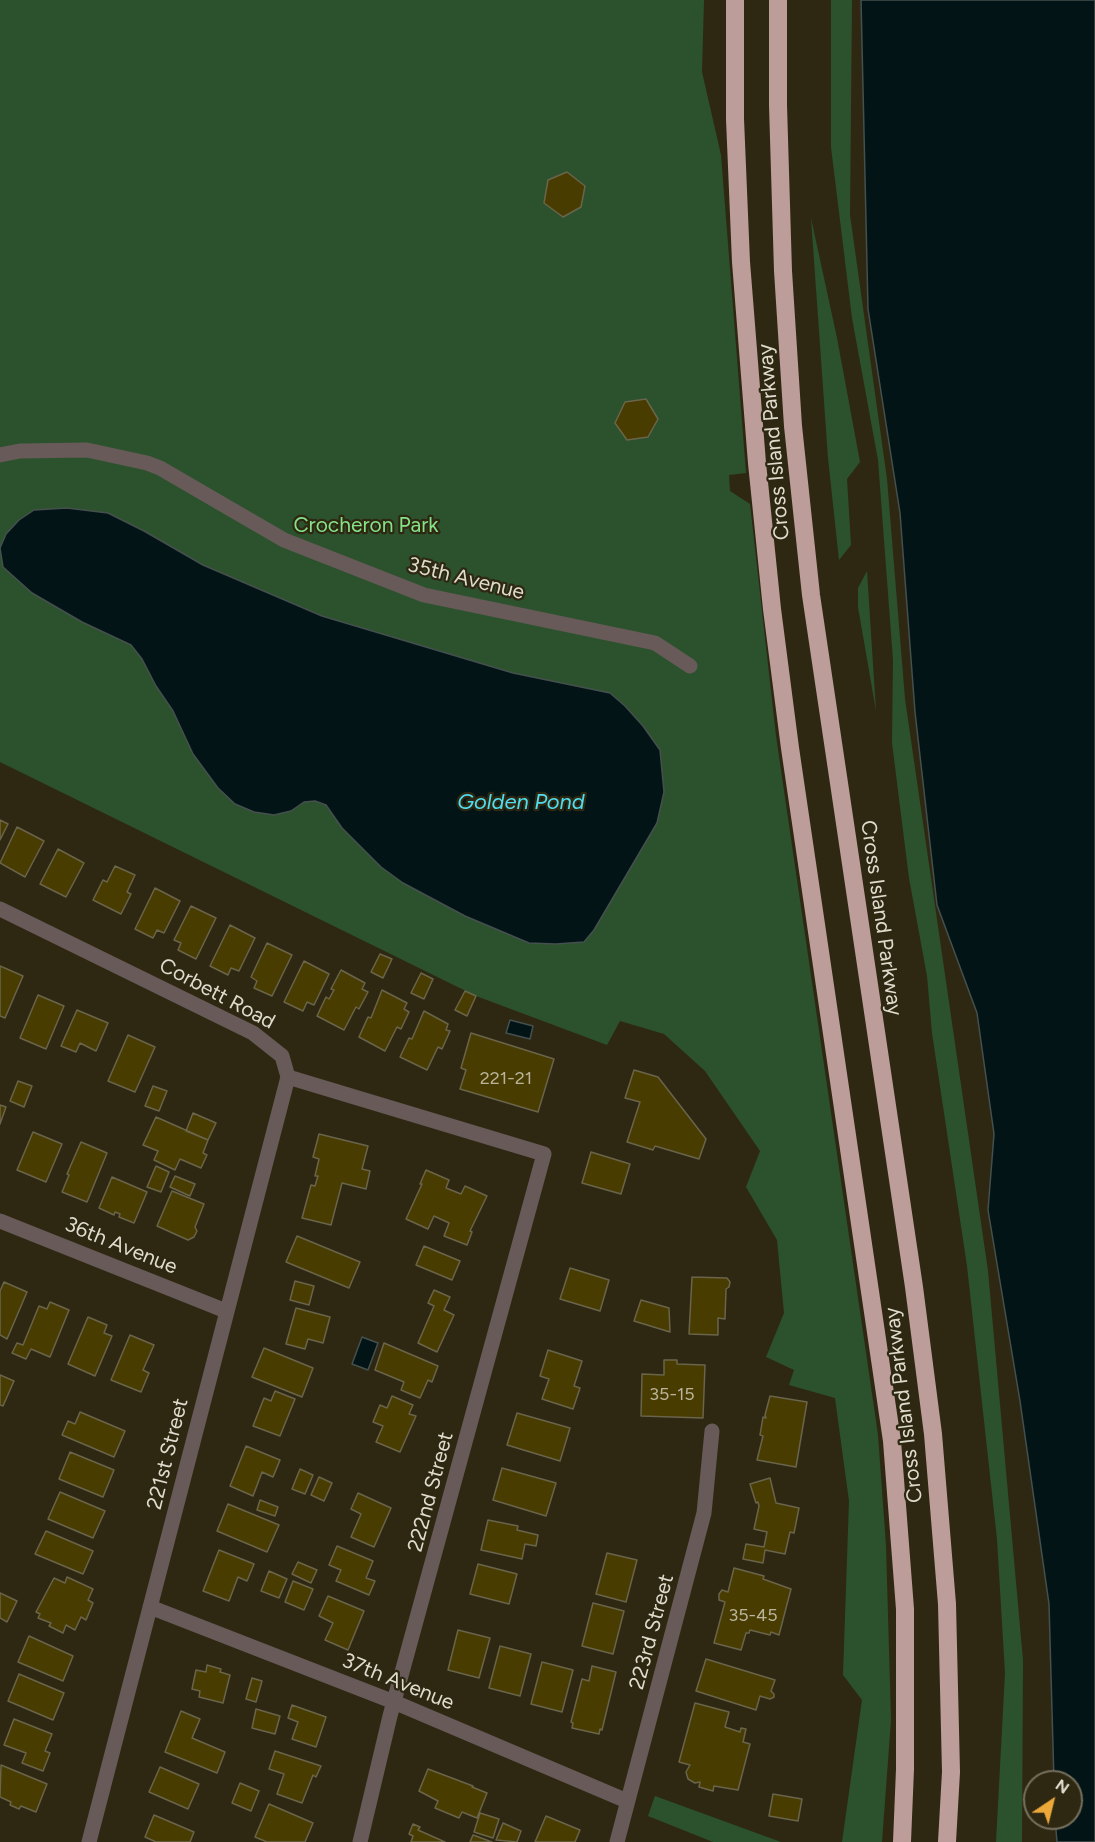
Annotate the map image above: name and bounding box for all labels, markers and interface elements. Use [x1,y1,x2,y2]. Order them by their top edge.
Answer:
street label: Cross Island Parkway [753,343,795,541]
park label: Crocheron Park [293,513,439,539]
street label: 35th Avenue [405,552,527,606]
water label: Golden Pond [457,790,585,816]
street label: Cross Island Parkway [855,819,907,1017]
street label: Corbett Road [155,953,279,1035]
house number: 221-21 [480,1068,532,1090]
street label: 36th Avenue [61,1212,181,1280]
street label: Cross Island Parkway [879,1306,929,1504]
house number: 35-15 [649,1384,695,1406]
street label: 221st Street [142,1396,194,1512]
street label: 222nd Street [403,1429,459,1555]
street label: 223rd Street [625,1572,679,1692]
house number: 35-45 [728,1605,778,1627]
street label: 37th Avenue [338,1648,458,1716]
north arrow [1023,1770,1083,1830]
text: N [1052,1775,1073,1798]

